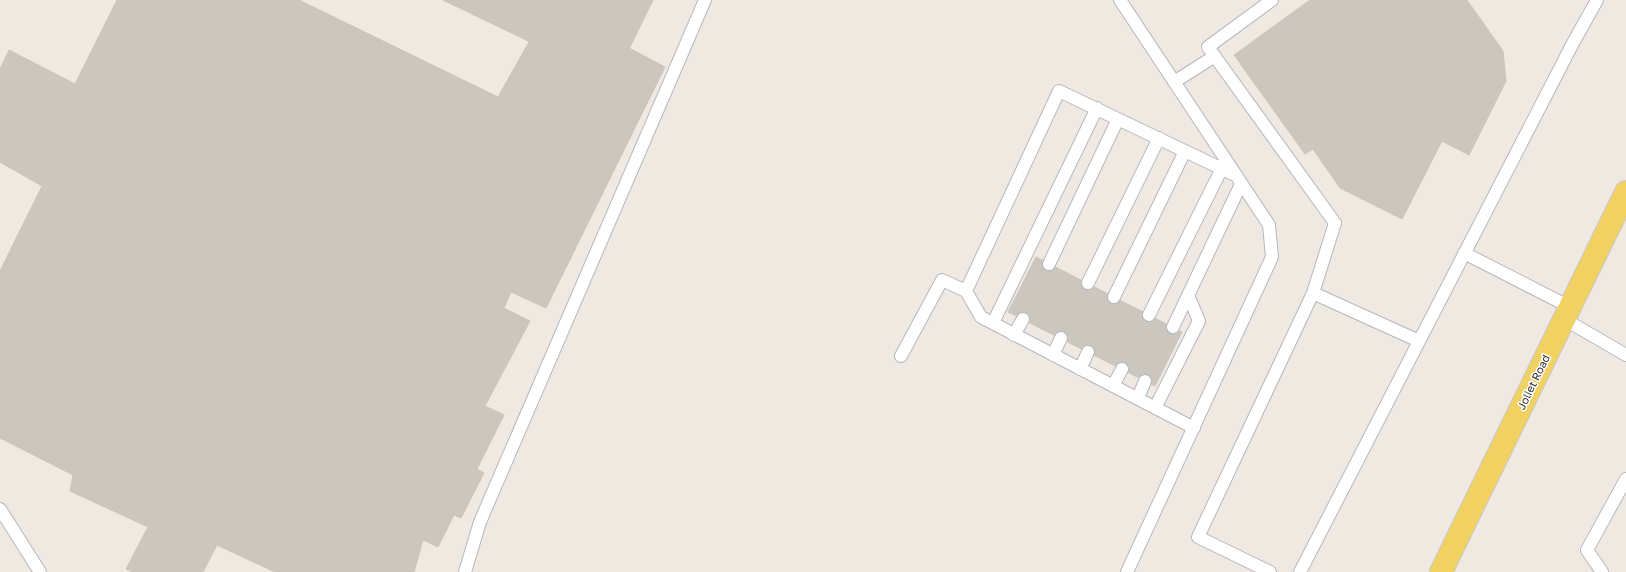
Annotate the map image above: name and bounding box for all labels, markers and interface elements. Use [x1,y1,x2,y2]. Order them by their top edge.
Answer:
street label: Joliet Road [1514,352,1552,412]

